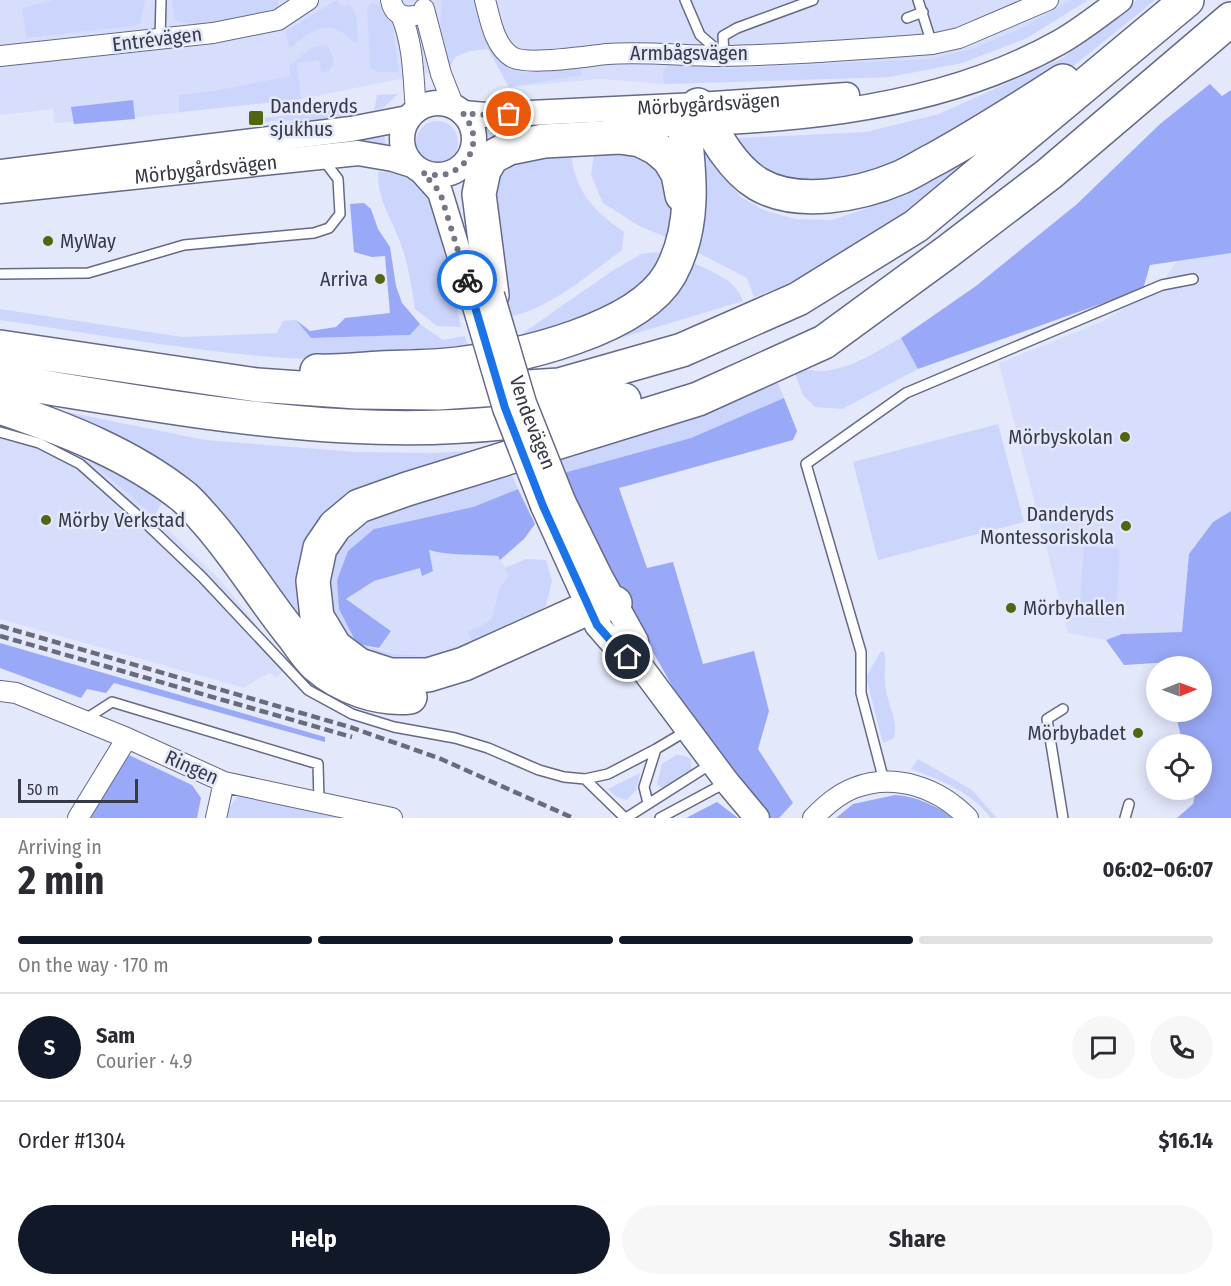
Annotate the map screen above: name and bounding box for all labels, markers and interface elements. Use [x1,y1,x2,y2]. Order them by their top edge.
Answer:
street label: Entrévägen [111,22,203,56]
street label: Armbågsvägen [630,41,748,65]
pin [483,88,534,139]
street label: Mörbygårdsvägen [637,88,781,120]
place label: Danderyds sjukhus [270,94,357,141]
icon: bag [492,97,525,130]
marker: Danderyds sjukhus [247,109,265,127]
street label: Mörbygårdsvägen [133,150,278,189]
place label: MyWay [60,229,116,253]
marker: MyWay [41,234,55,248]
courier [437,250,497,310]
icon: bike [451,264,484,297]
place label: Arriva [320,267,368,291]
marker: Arriva [373,272,387,286]
street label: Vendevägen [505,373,561,473]
place label: Mörbyskolan [1008,425,1113,449]
marker: Mörbyskolan [1118,430,1132,444]
place label: Danderyds Montessoriskola [980,502,1114,549]
place label: Mörby Verkstad [58,508,185,532]
marker: Mörby Verkstad [39,513,53,527]
marker: Danderyds Montessoriskola [1119,519,1133,533]
place label: Mörbyhallen [1023,596,1125,620]
marker: Mörbyhallen [1004,601,1018,615]
pin [602,631,653,682]
icon: home [611,640,644,673]
north arrow [1146,656,1212,722]
map controls [1146,656,1212,800]
place label: Mörbybadet [1027,721,1126,745]
marker: Mörbybadet [1131,726,1145,740]
button: locate [1146,734,1212,800]
street label: Ringen [162,745,222,789]
scale bar [18,776,138,804]
text: 50 m [27,780,59,799]
text: Arriving in [18,835,102,859]
text: 06:02–06:07 [1102,856,1213,883]
text: 2 min [18,858,104,904]
text: On the way · 170 m [18,953,169,977]
button: chat [1072,1016,1135,1079]
button: phone [1150,1016,1213,1079]
text: Sam [96,1022,135,1049]
text: S [44,1034,55,1061]
text: Courier · 4.9 [96,1049,192,1073]
text: Order #1304 [18,1127,125,1154]
text: $16.14 [1159,1127,1213,1154]
button: Help [18,1205,610,1274]
button: Share [622,1205,1213,1274]

